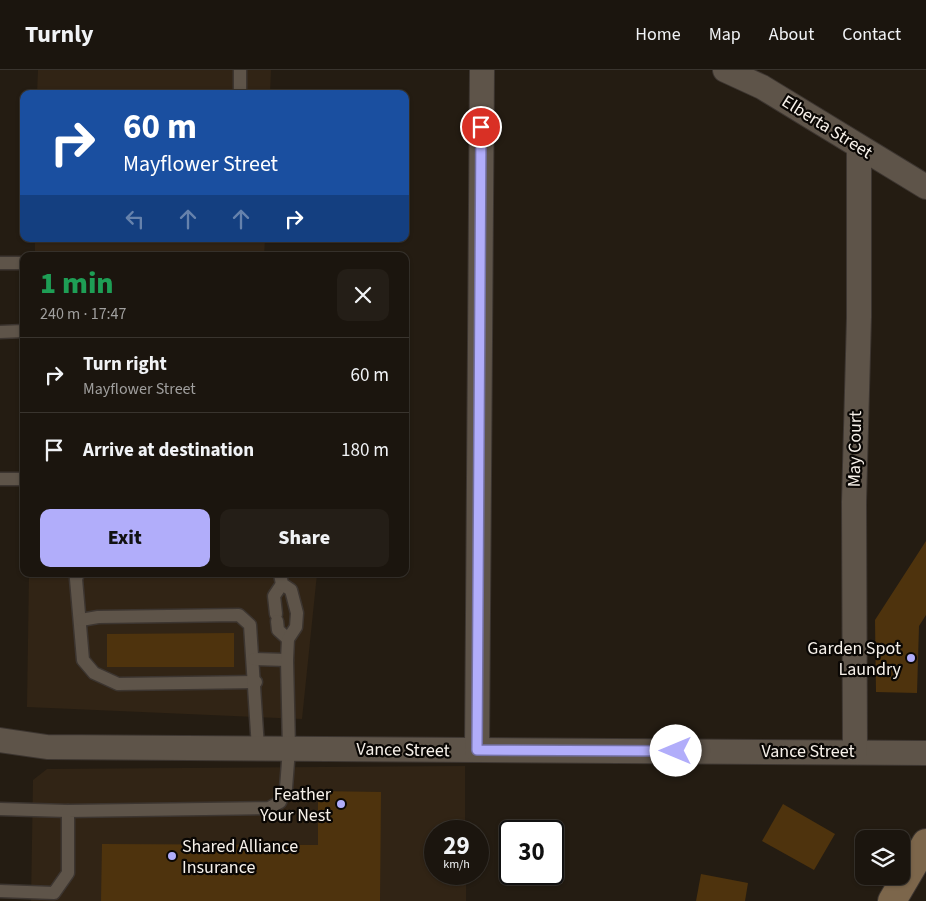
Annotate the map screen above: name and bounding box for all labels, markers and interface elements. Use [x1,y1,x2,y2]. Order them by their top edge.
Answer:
text: Turnly [25,17,94,52]
text: Home [635,22,681,47]
text: Map [709,22,741,47]
text: About [769,22,814,47]
text: Contact [842,22,901,47]
street label: Elberta Street [777,89,877,165]
text: 60 m [123,102,197,152]
pin [460,106,502,148]
icon: right [40,110,105,175]
icon: arrive [467,113,495,141]
text: Mayflower Street [123,148,278,180]
icon: left [121,205,149,233]
icon: ahead [174,205,202,233]
icon: ahead [227,205,255,233]
icon: right [280,205,308,233]
text: 1 min [40,262,114,305]
button: close [337,269,389,321]
text: 240 m · 17:47 [40,303,127,325]
text: Turn right [83,351,167,378]
icon: right [40,361,68,389]
text: 60 m [351,362,389,389]
text: Mayflower Street [83,378,196,400]
street label: May Court [842,411,868,487]
icon: arrive [40,436,68,464]
text: Arrive at destination [83,437,254,464]
text: 180 m [341,437,389,464]
button: Exit [40,509,210,567]
button: Share [220,509,389,567]
place label: Garden Spot Laundry [807,636,902,682]
marker: Garden Spot Laundry [905,652,917,664]
position arrow [649,724,701,776]
street label: Vance Street [356,737,450,763]
street label: Vance Street [761,739,855,764]
place label: Feather Your Nest [259,782,332,828]
marker: Feather Your Nest [335,798,347,810]
speed limit sign: 30 [499,820,564,885]
text: 29 [443,828,470,864]
map controls [855,830,910,885]
button: layers [855,830,910,885]
place label: Shared Alliance Insurance [182,834,298,880]
marker: Shared Alliance Insurance [166,850,178,862]
text: km/h [443,856,470,873]

